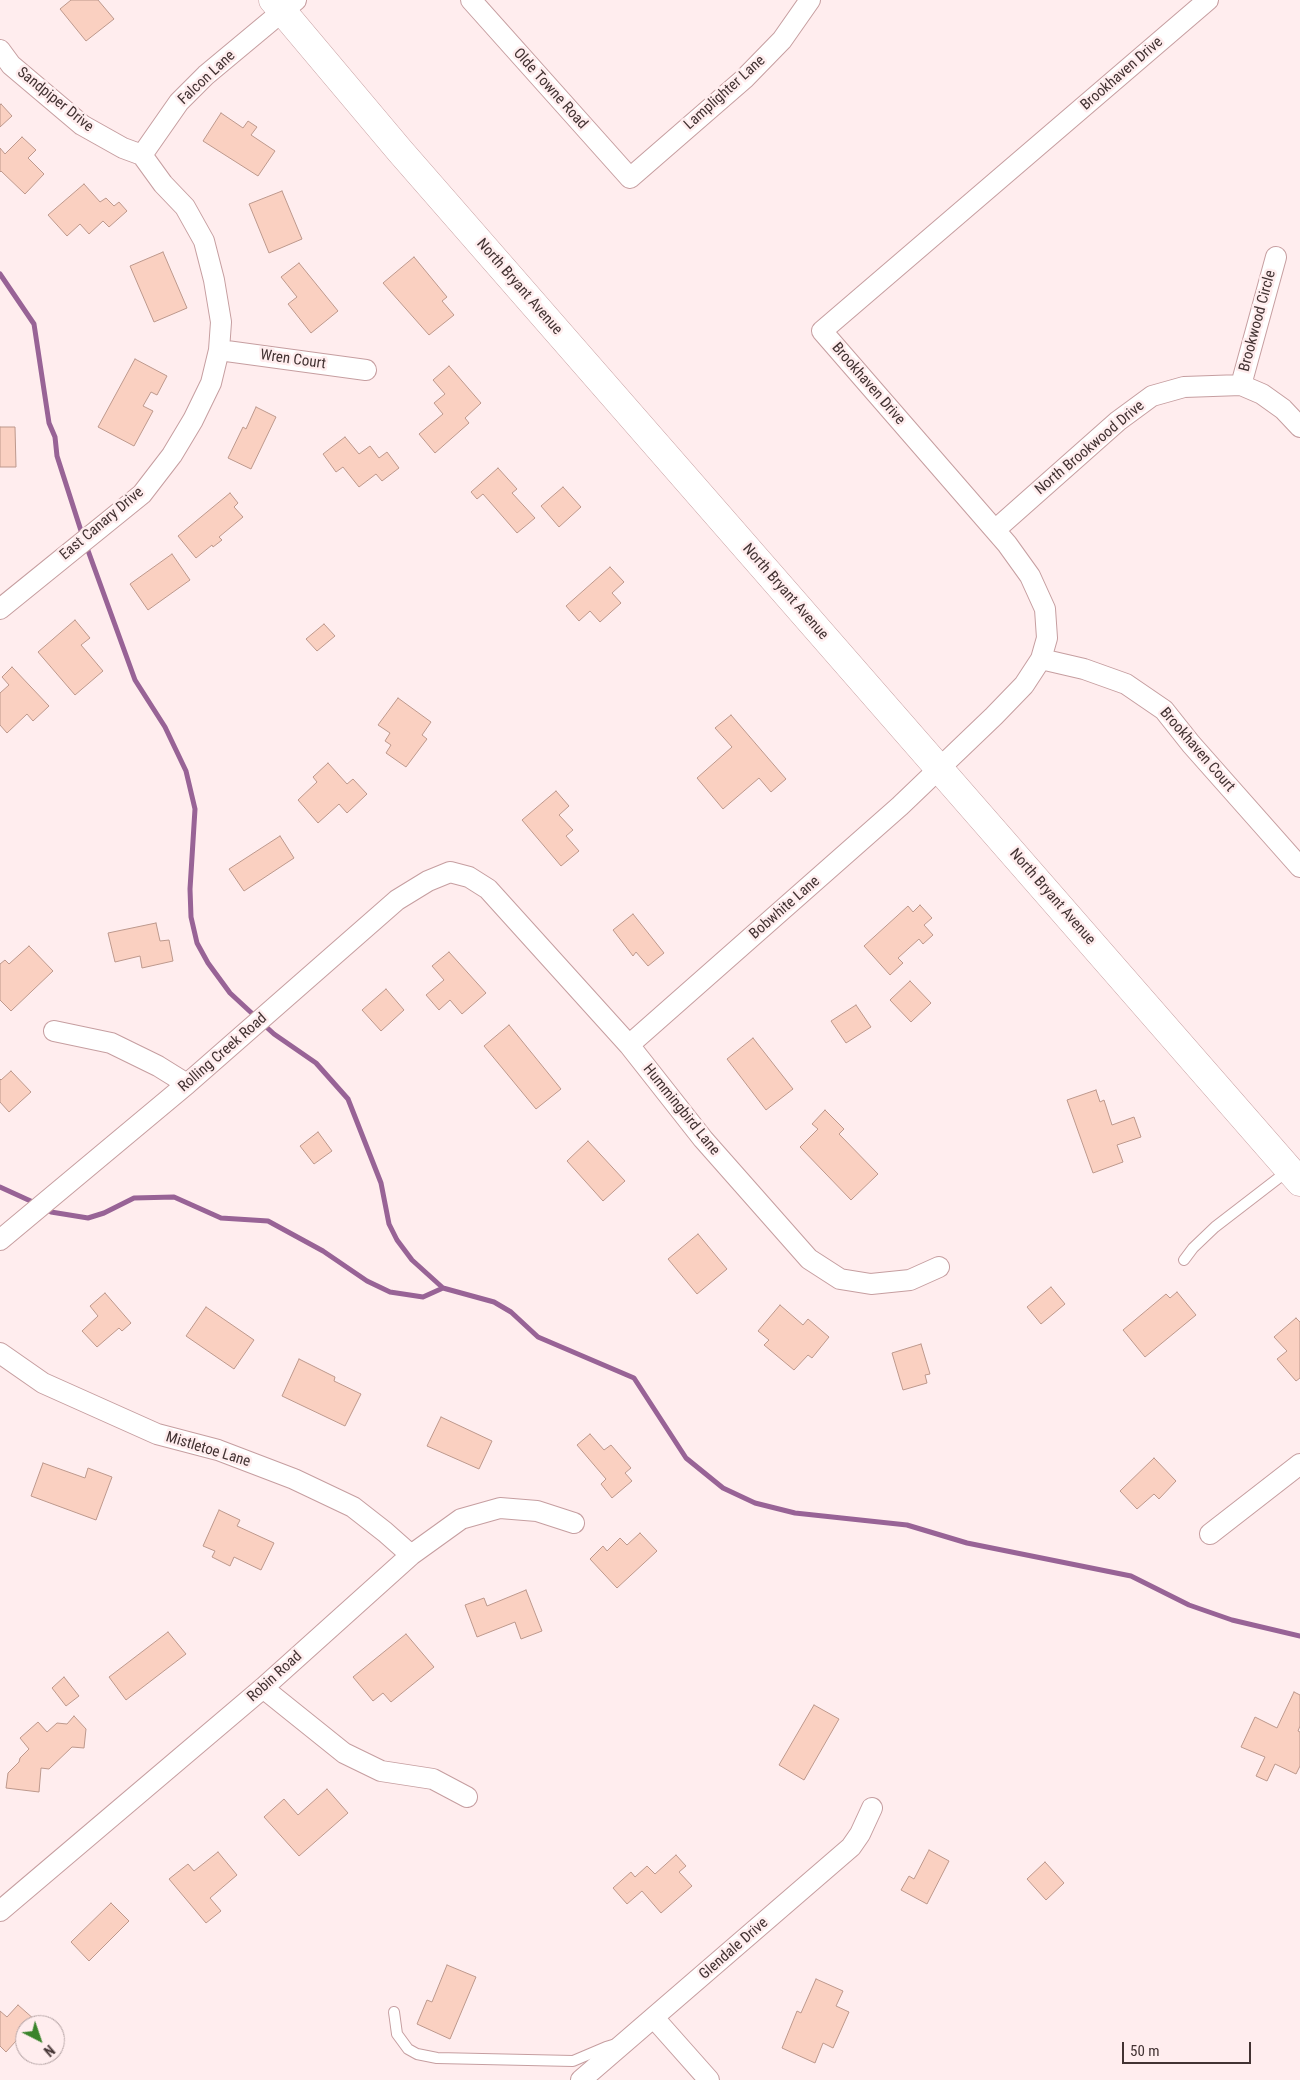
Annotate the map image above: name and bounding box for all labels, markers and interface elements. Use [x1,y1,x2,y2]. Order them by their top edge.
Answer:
street label: Brookhaven Drive [1077,34,1167,114]
street label: Olde Towne Road [509,45,591,133]
street label: Falcon Lane [175,47,239,109]
street label: Lamplighter Lane [681,52,769,134]
street label: Sandpiper Drive [13,64,97,136]
street label: North Bryant Avenue [472,235,566,339]
street label: Brookwood Circle [1236,268,1280,374]
street label: Brookhaven Drive [828,339,908,429]
street label: Wren Court [259,346,327,374]
street label: North Brookwood Drive [1032,397,1148,499]
street label: East Canary Drive [56,484,148,564]
street label: North Bryant Avenue [738,540,832,644]
street label: Brookhaven Court [1156,704,1238,796]
street label: North Bryant Avenue [1005,845,1099,949]
street label: Bobwhite Lane [746,873,824,943]
street label: Rolling Creek Road [175,1010,271,1096]
street label: Hummingbird Lane [639,1061,723,1159]
street label: Mistletoe Lane [164,1429,252,1471]
street label: Robin Road [244,1648,306,1706]
street label: Glendale Drive [696,1914,772,1984]
north arrow [15,2015,65,2065]
scale bar [1125,2032,1254,2064]
text: N [41,2042,58,2059]
text: 50 m [1130,2042,1160,2060]

